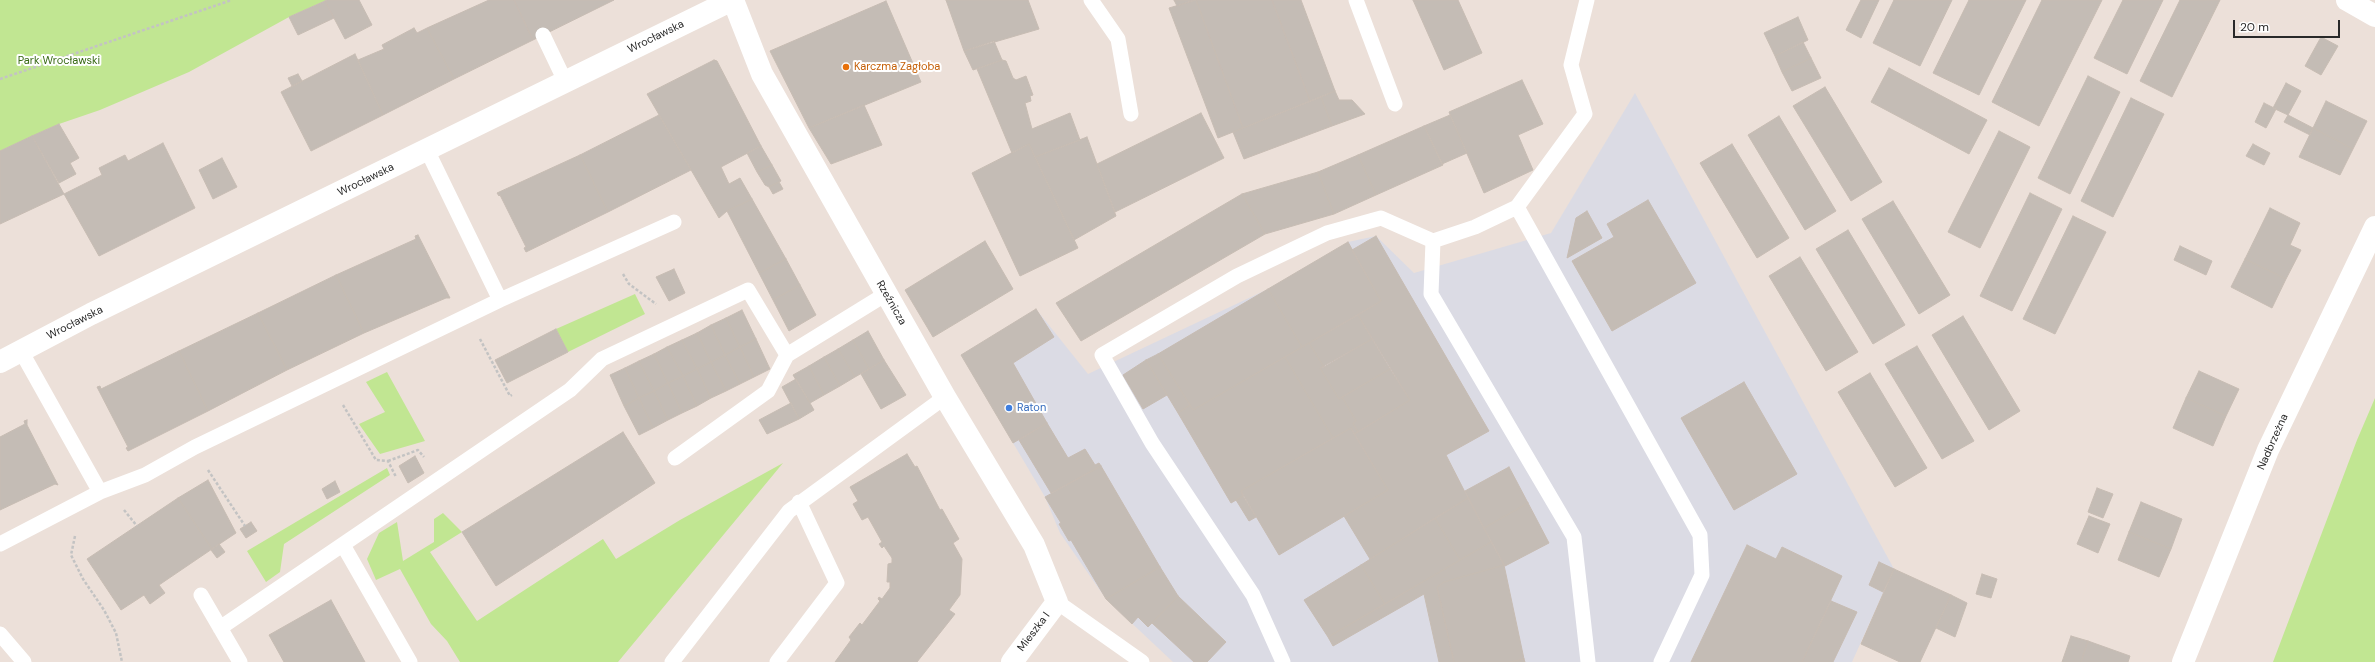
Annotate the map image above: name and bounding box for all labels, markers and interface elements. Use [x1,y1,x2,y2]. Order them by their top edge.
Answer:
scale bar [2235,12,2342,38]
street label: Wrocławska [626,18,686,56]
text: 20 m [2240,19,2269,35]
park label: Park Wrocławski [18,54,100,68]
place label: Karczma Zagłoba [854,60,940,74]
marker: Karczma Zagłoba [841,62,851,72]
street label: Wrocławska [336,161,396,199]
street label: Rzeźnicza [873,278,909,328]
street label: Wrocławska [45,303,105,343]
place label: Raton [1017,401,1046,415]
marker: Raton [1004,403,1014,413]
street label: Nadbrzeżna [2255,412,2291,472]
street label: Mieszka I [1015,610,1053,654]

